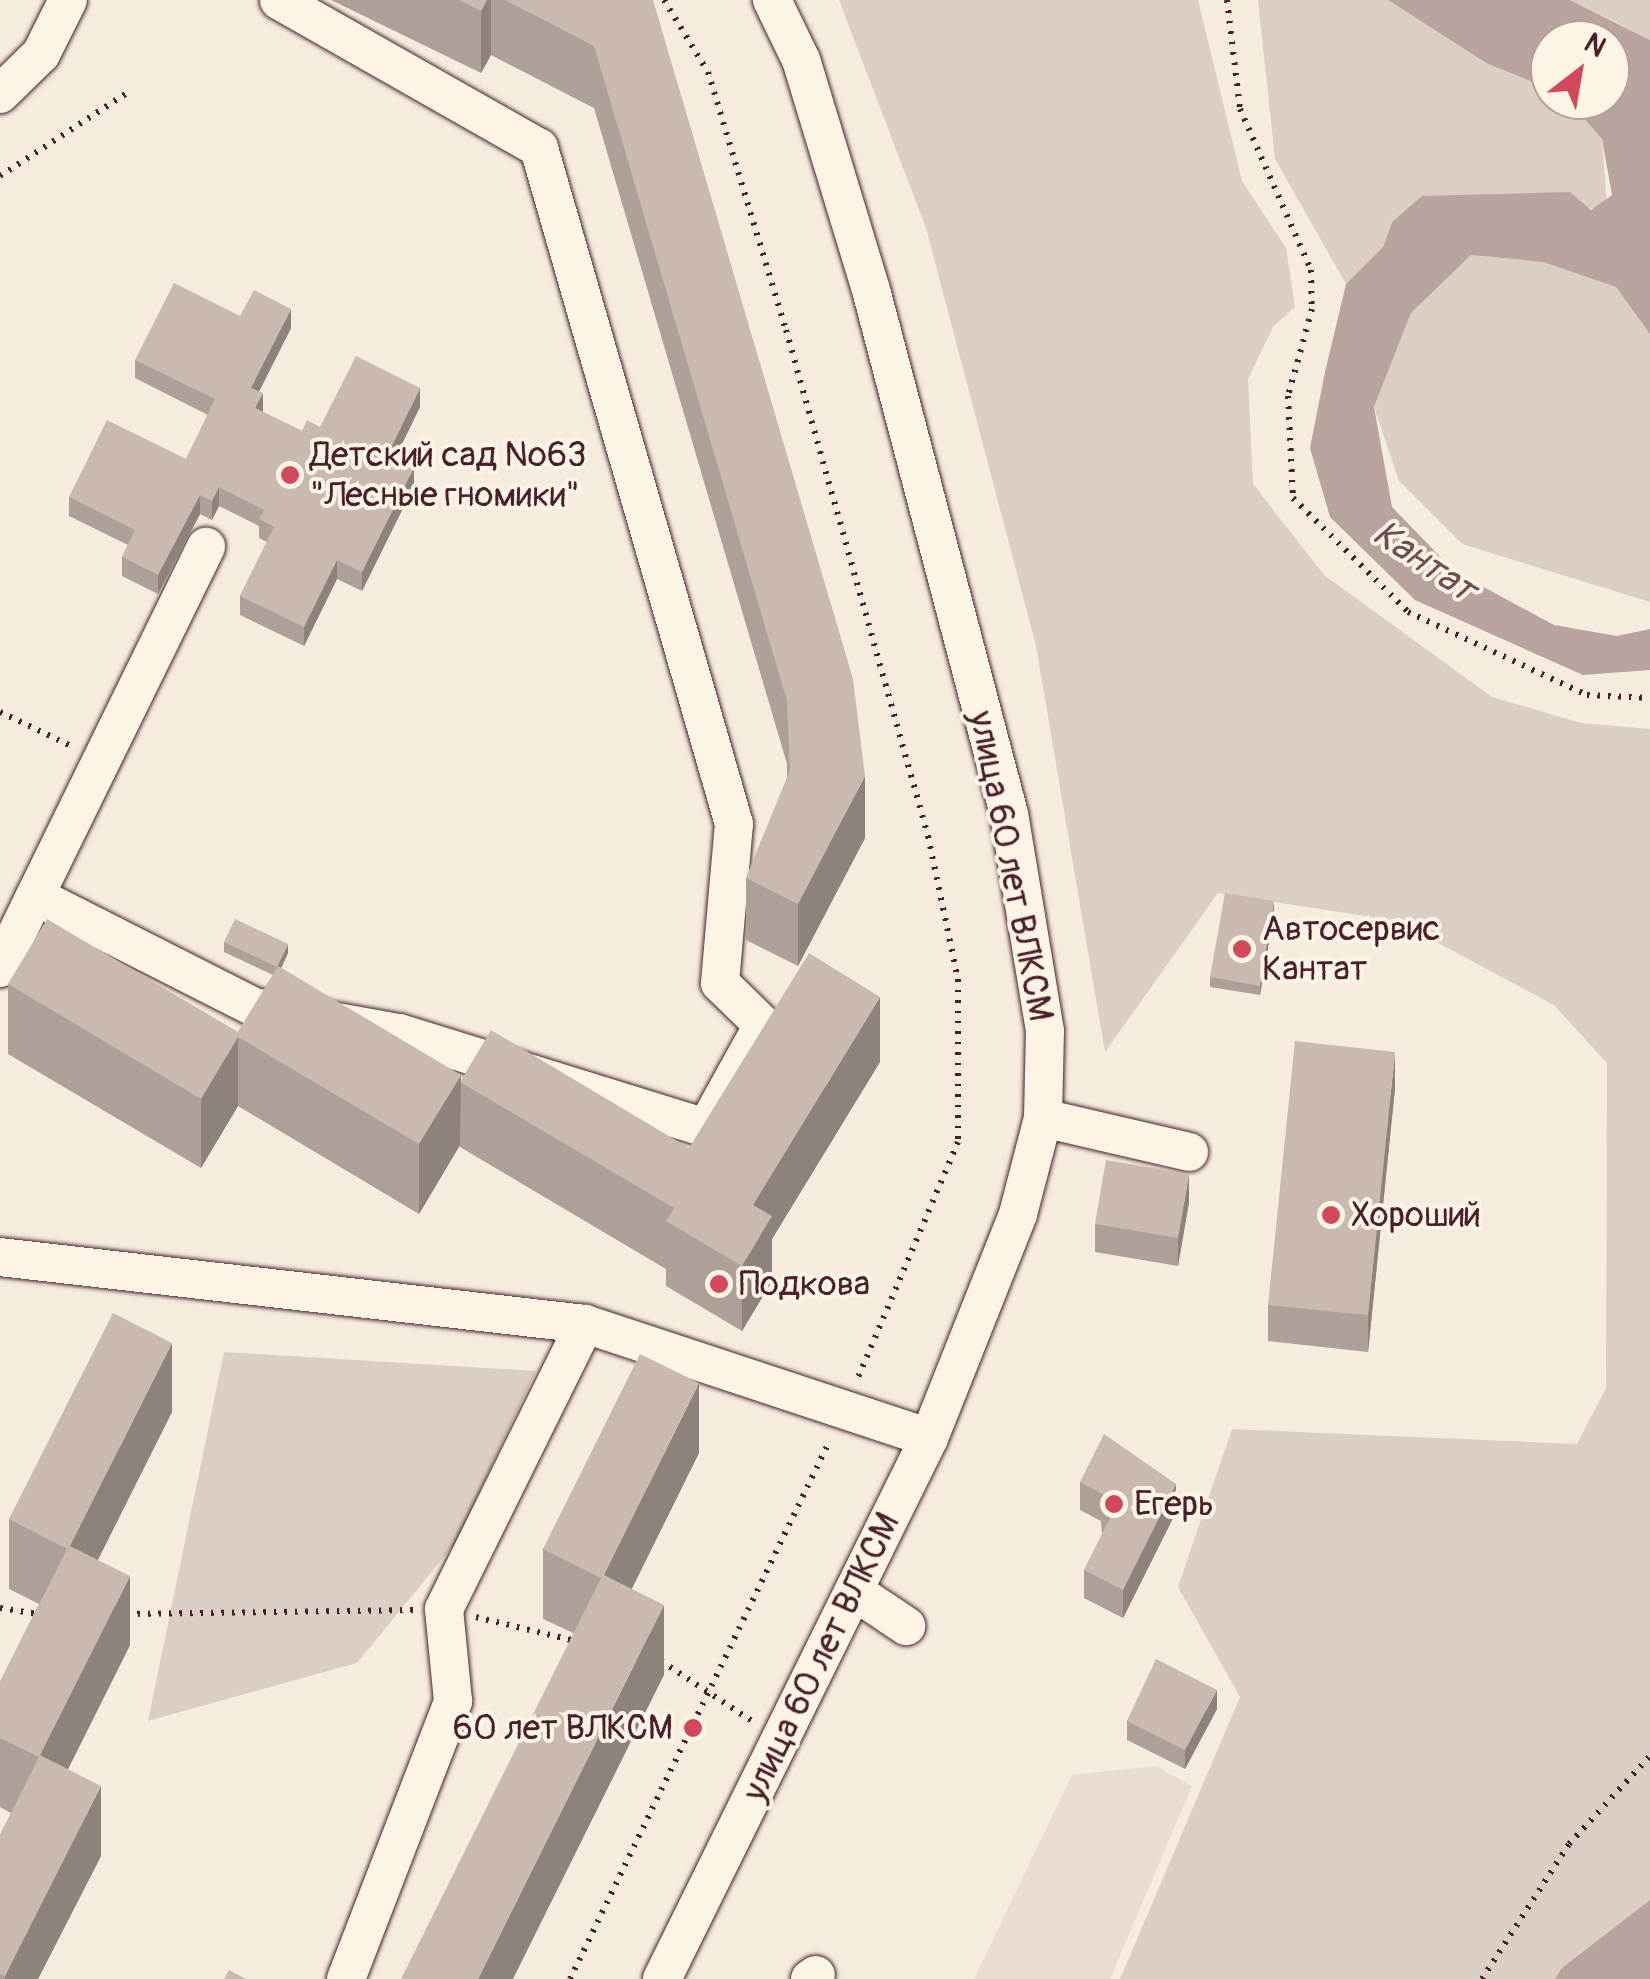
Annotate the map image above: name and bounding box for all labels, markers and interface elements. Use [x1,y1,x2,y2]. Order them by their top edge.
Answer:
north arrow [1530,20,1630,120]
text: N [1578,26,1612,65]
place label: Детский сад №63 "Лесные гномики" [310,434,587,516]
marker: Детский сад №63 "Лесные гномики" [279,464,301,486]
water label: Кантат [1364,511,1484,613]
street label: улица 60 лет ВЛКСМ [960,707,1062,1025]
place label: Автосервис Кантат [1262,908,1440,990]
marker: Автосервис Кантат [1231,938,1253,960]
place label: Хороший [1351,1194,1481,1236]
marker: Хороший [1320,1204,1342,1226]
place label: Подкова [739,1263,870,1305]
marker: Подкова [708,1273,730,1295]
place label: Егерь [1134,1483,1214,1525]
marker: Егерь [1103,1493,1125,1515]
street label: улица 60 лет ВЛКСМ [733,1506,909,1808]
place label: 60 лет ВЛКСМ [453,1707,673,1749]
marker: 60 лет ВЛКСМ [682,1717,704,1739]

